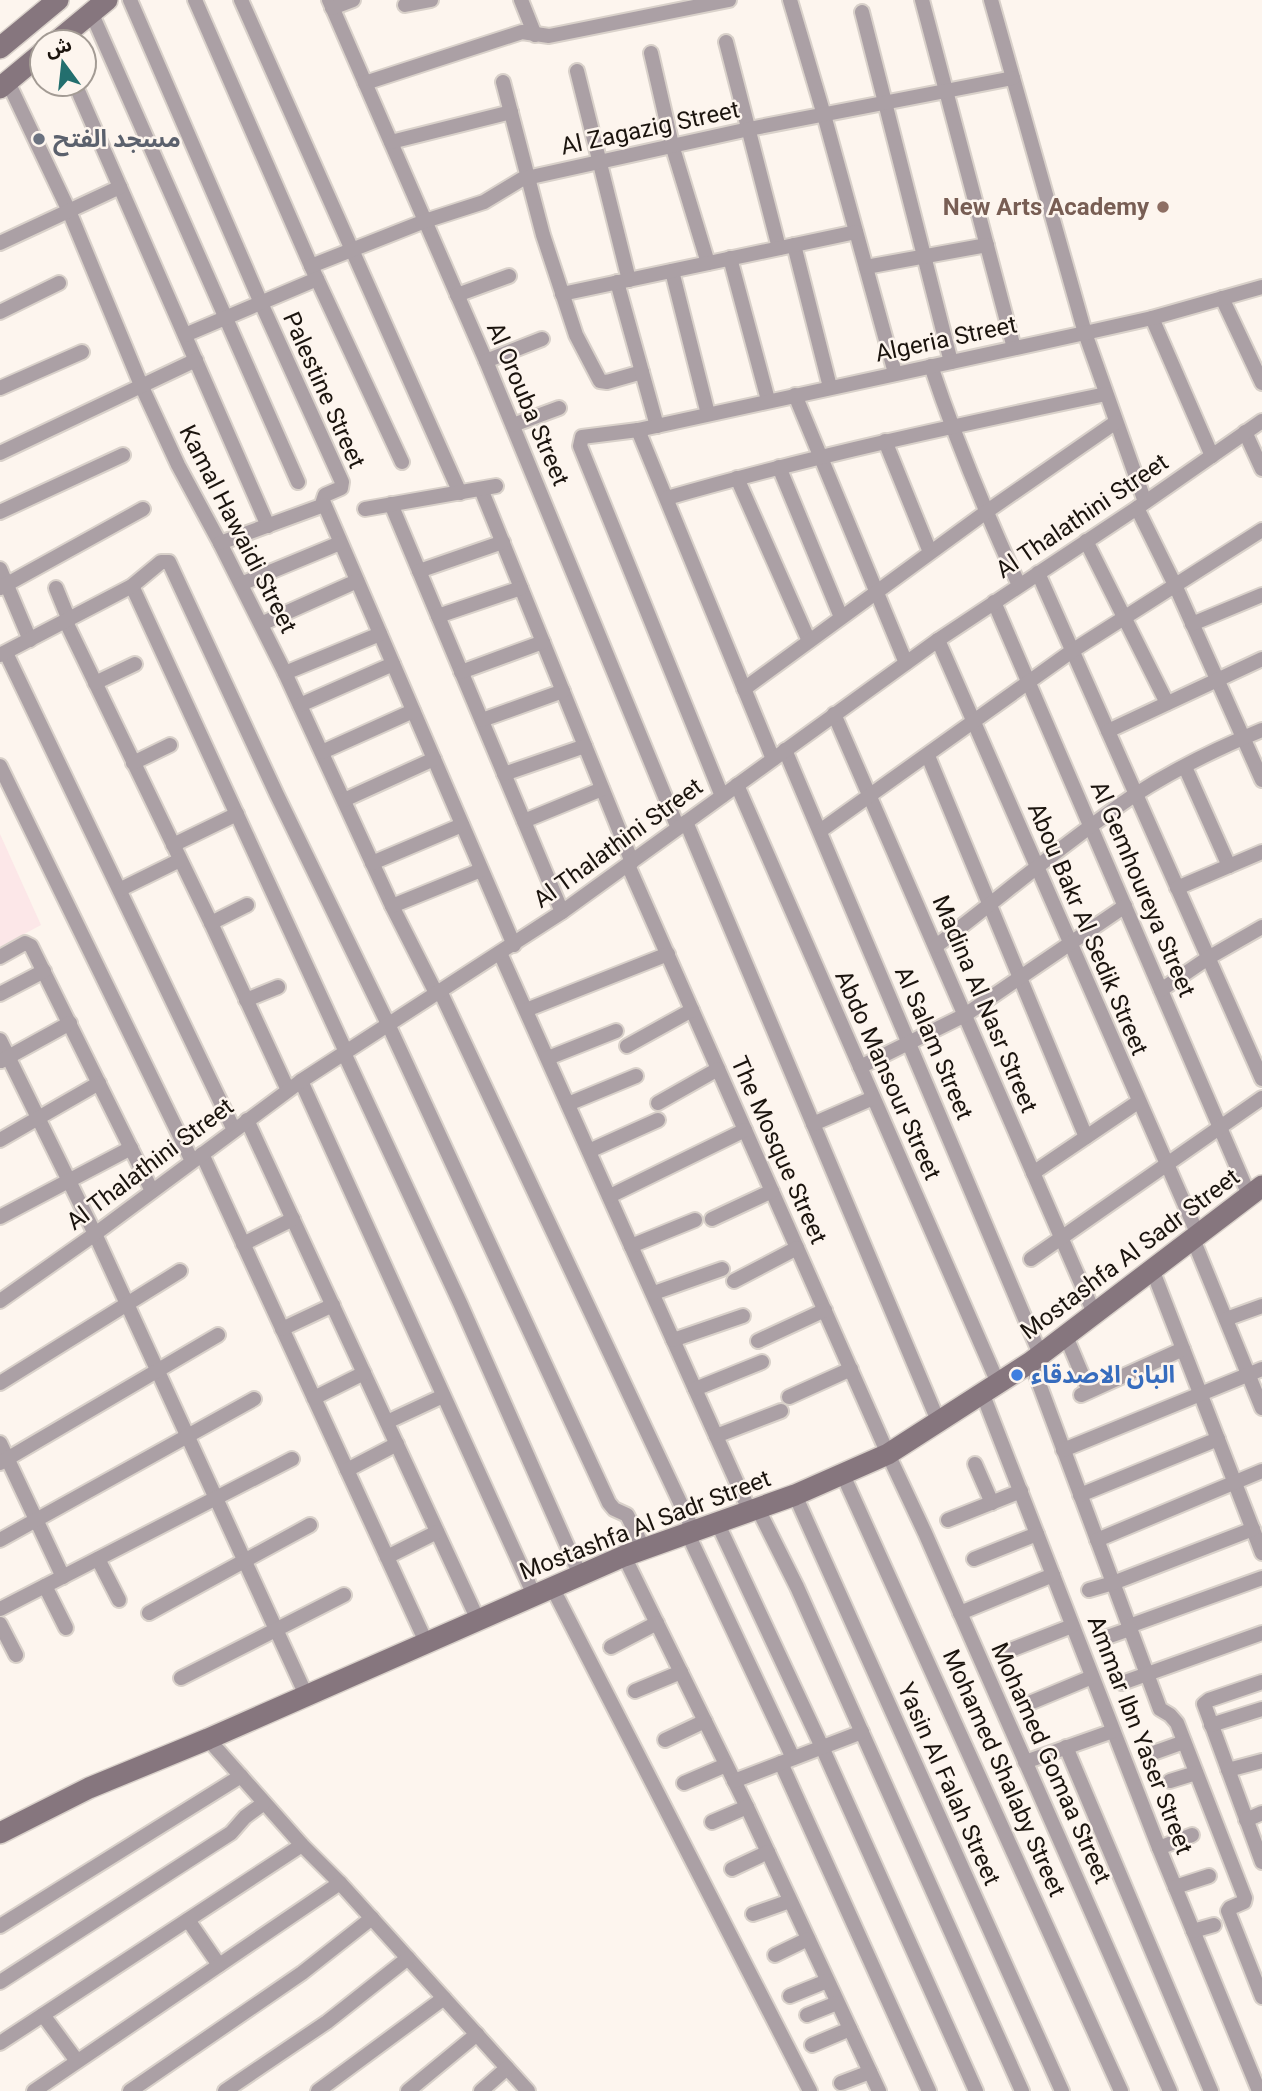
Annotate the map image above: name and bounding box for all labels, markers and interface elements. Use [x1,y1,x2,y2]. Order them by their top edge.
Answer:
north arrow [28,28,98,98]
text: ش [43,33,74,62]
street label: Al Zagazig Street [558,95,742,161]
place label: مسجد الفتح [53,125,181,157]
marker: مسجد الفتح [31,131,47,147]
place label: New Arts Academy [943,193,1150,221]
marker: New Arts Academy [1155,199,1171,215]
street label: Palestine Street [277,308,371,473]
street label: Algeria Street [873,310,1019,368]
street label: Al Orouba Street [481,318,575,490]
street label: Kamal Hawaidi Street [173,420,303,638]
street label: Al Thalathini Street [991,448,1174,584]
street label: Al Thalathini Street [528,772,708,914]
street label: Al Gemhoureya Street [1085,777,1201,1001]
street label: Abou Bakr Al Sedik Street [1022,799,1154,1060]
street label: Madina Al Nasr Street [927,891,1043,1117]
street label: Al Salam Street [889,962,979,1124]
street label: Abdo Mansour Street [829,966,947,1184]
street label: The Mosque Street [725,1052,833,1248]
street label: Al Thalathini Street [61,1092,239,1236]
street label: Mostashfa Al Sadr Street [1015,1163,1245,1345]
place label: البان الاصدقاء [1031,1361,1175,1389]
marker: البان الاصدقاء [1009,1367,1025,1383]
street label: Mostashfa Al Sadr Street [516,1464,775,1586]
street label: Ammar Ibn Yaser Street [1082,1612,1198,1858]
street label: Mohamed Gomaa Street [985,1638,1117,1888]
street label: Mohamed Shalaby Street [937,1645,1071,1901]
street label: Yasin Al Falah Street [892,1678,1006,1890]

